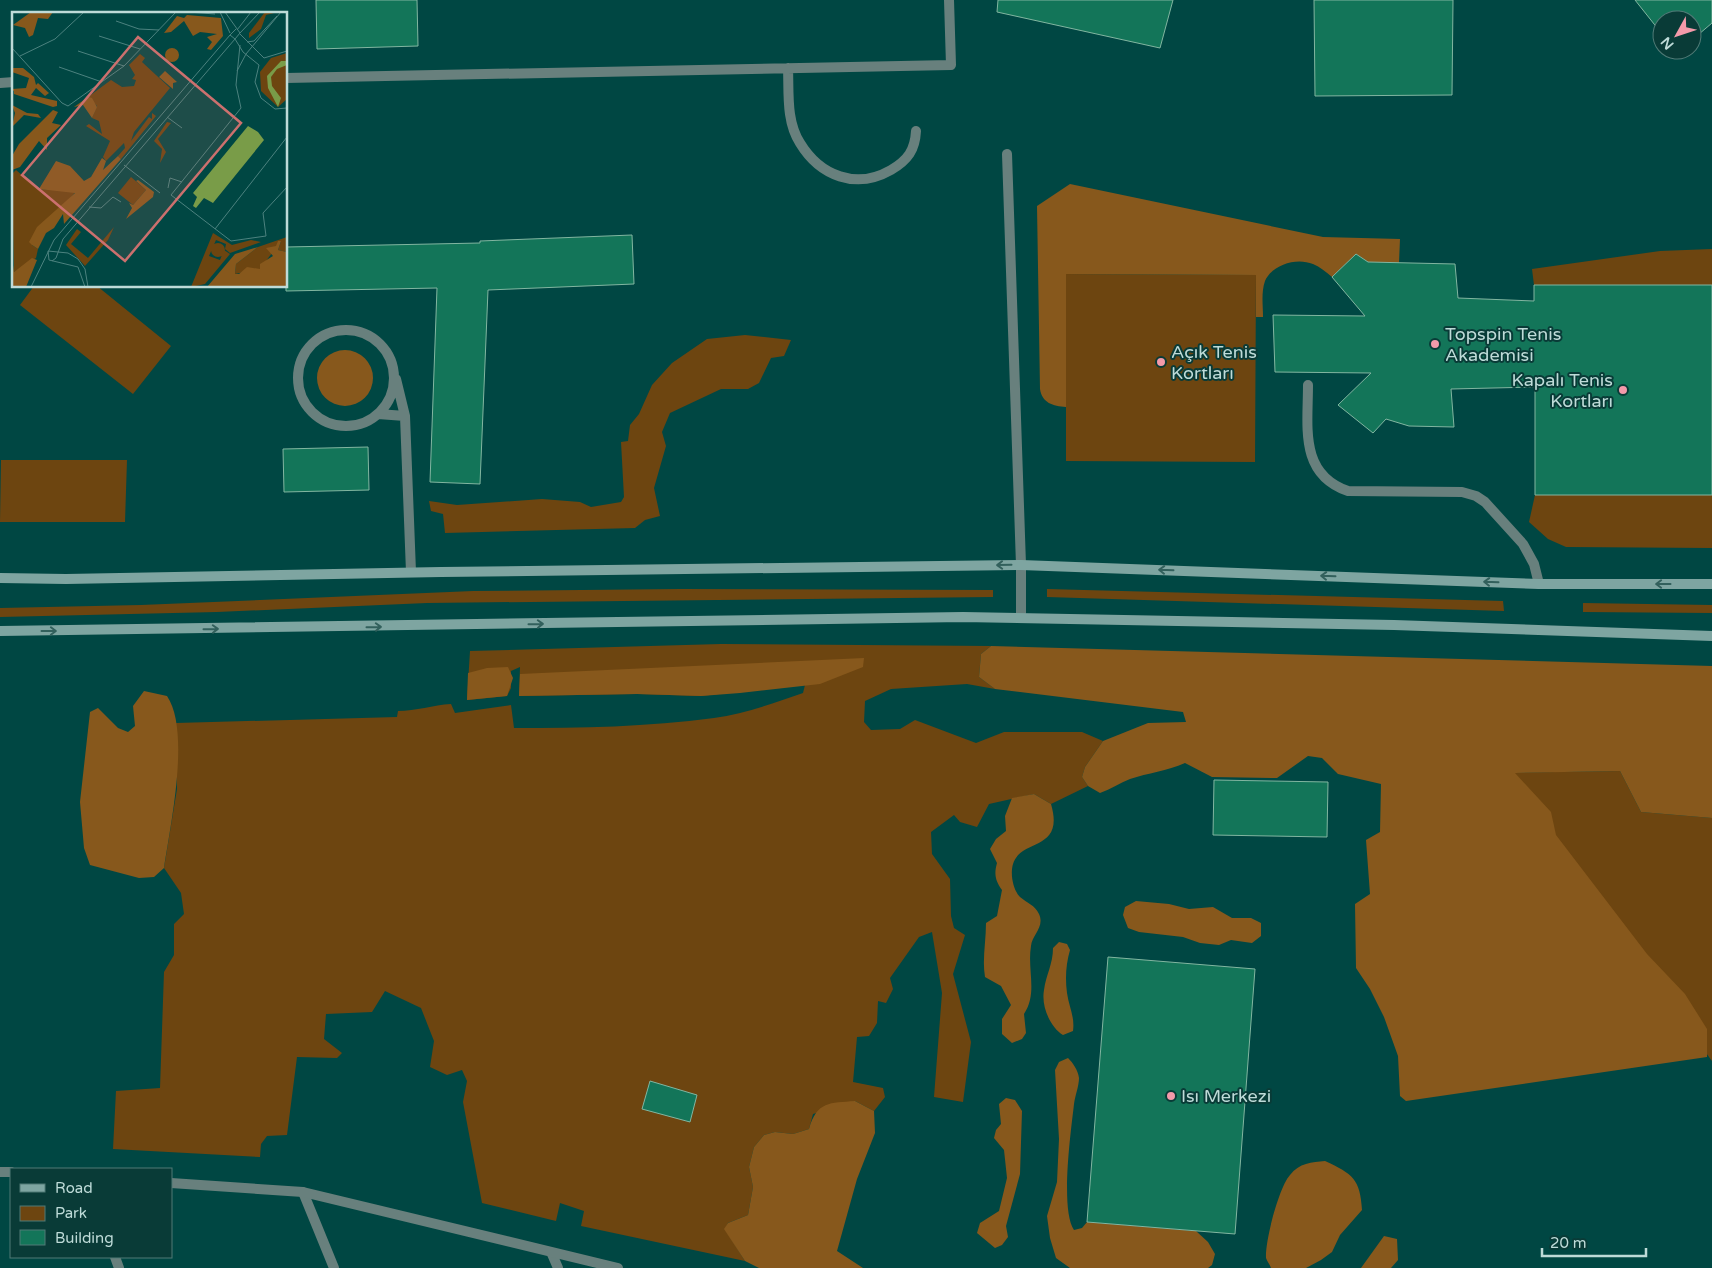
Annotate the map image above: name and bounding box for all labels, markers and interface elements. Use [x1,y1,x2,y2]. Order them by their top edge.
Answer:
north arrow [1652,10,1702,60]
inset map [12,12,288,288]
text: N [1657,33,1678,53]
place label: Topspin Tenis Akademisi [1445,323,1561,366]
marker: Topspin Tenis Akademisi [1429,338,1441,350]
place label: Açık Tenis Kortları [1171,341,1257,384]
marker: Açık Tenis Kortları [1155,356,1167,368]
place label: Kapalı Tenis Kortları [1512,369,1613,412]
marker: Kapalı Tenis Kortları [1617,384,1629,396]
one-way arrow [996,560,1012,570]
one-way arrow [1158,566,1174,575]
one-way arrow [1321,571,1337,581]
one-way arrow [1483,577,1499,587]
one-way arrow [1656,579,1672,589]
one-way arrow [528,619,544,629]
one-way arrow [365,622,381,632]
one-way arrow [202,624,219,634]
one-way arrow [40,626,56,636]
place label: Isı Merkezi [1181,1085,1271,1107]
marker: Isı Merkezi [1165,1090,1177,1102]
legend [10,1168,172,1258]
text: Road [55,1179,93,1197]
text: Park [55,1204,87,1222]
scale bar [1542,1226,1646,1258]
text: Building [55,1229,114,1247]
text: 20 m [1550,1234,1587,1252]

